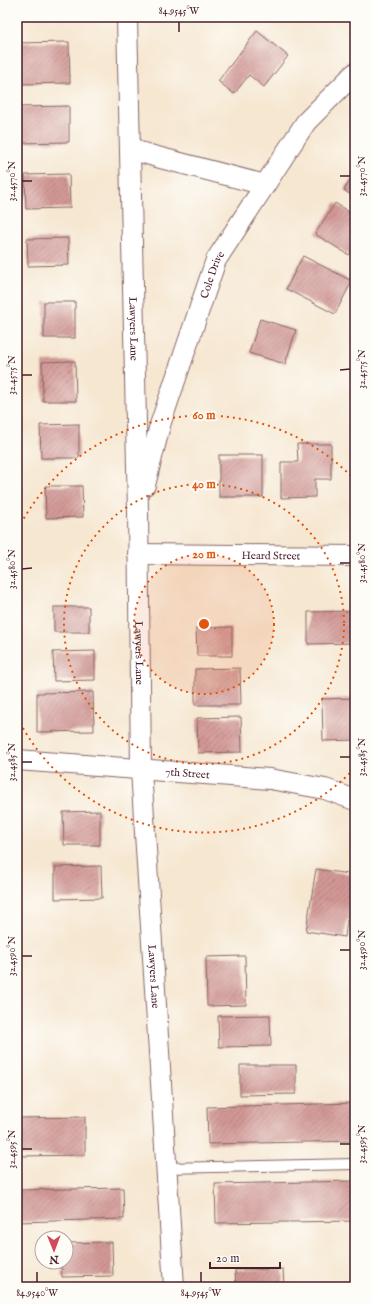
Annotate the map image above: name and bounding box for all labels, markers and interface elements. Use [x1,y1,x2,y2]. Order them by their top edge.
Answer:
text: 84.9545°W [159,5,200,18]
text: 32.4570°N [356,155,369,196]
text: 32.4570°N [6,160,19,201]
street label: Cole Drive [197,248,228,300]
street label: Lawyers Lane [125,297,141,361]
text: 32.4575°N [356,349,369,389]
text: 32.4575°N [6,355,19,395]
text: 60 m [193,408,216,423]
text: 40 m [192,477,217,492]
text: 32.4580°N [356,543,369,583]
text: 20 m [192,547,216,562]
text: 32.4580°N [6,549,19,589]
street label: Heard Street [242,549,301,563]
centre of rings [197,617,211,631]
street label: Lawyers Lane [131,621,146,685]
text: 32.4585°N [356,737,369,776]
text: 32.4585°N [6,742,19,781]
street label: 7th Street [165,765,210,782]
text: 32.4590°N [356,930,369,970]
text: 32.4590°N [6,936,19,976]
street label: Lawyers Lane [144,944,162,1009]
text: 32.4595°N [356,1124,369,1163]
text: 32.4595°N [6,1129,19,1168]
north arrow [34,1230,74,1270]
scale bar [210,1244,280,1270]
text: 20 m [216,1251,239,1266]
text: N [49,1252,60,1266]
text: 84.9540°W [16,1287,58,1300]
text: 84.9545°W [181,1287,222,1300]

